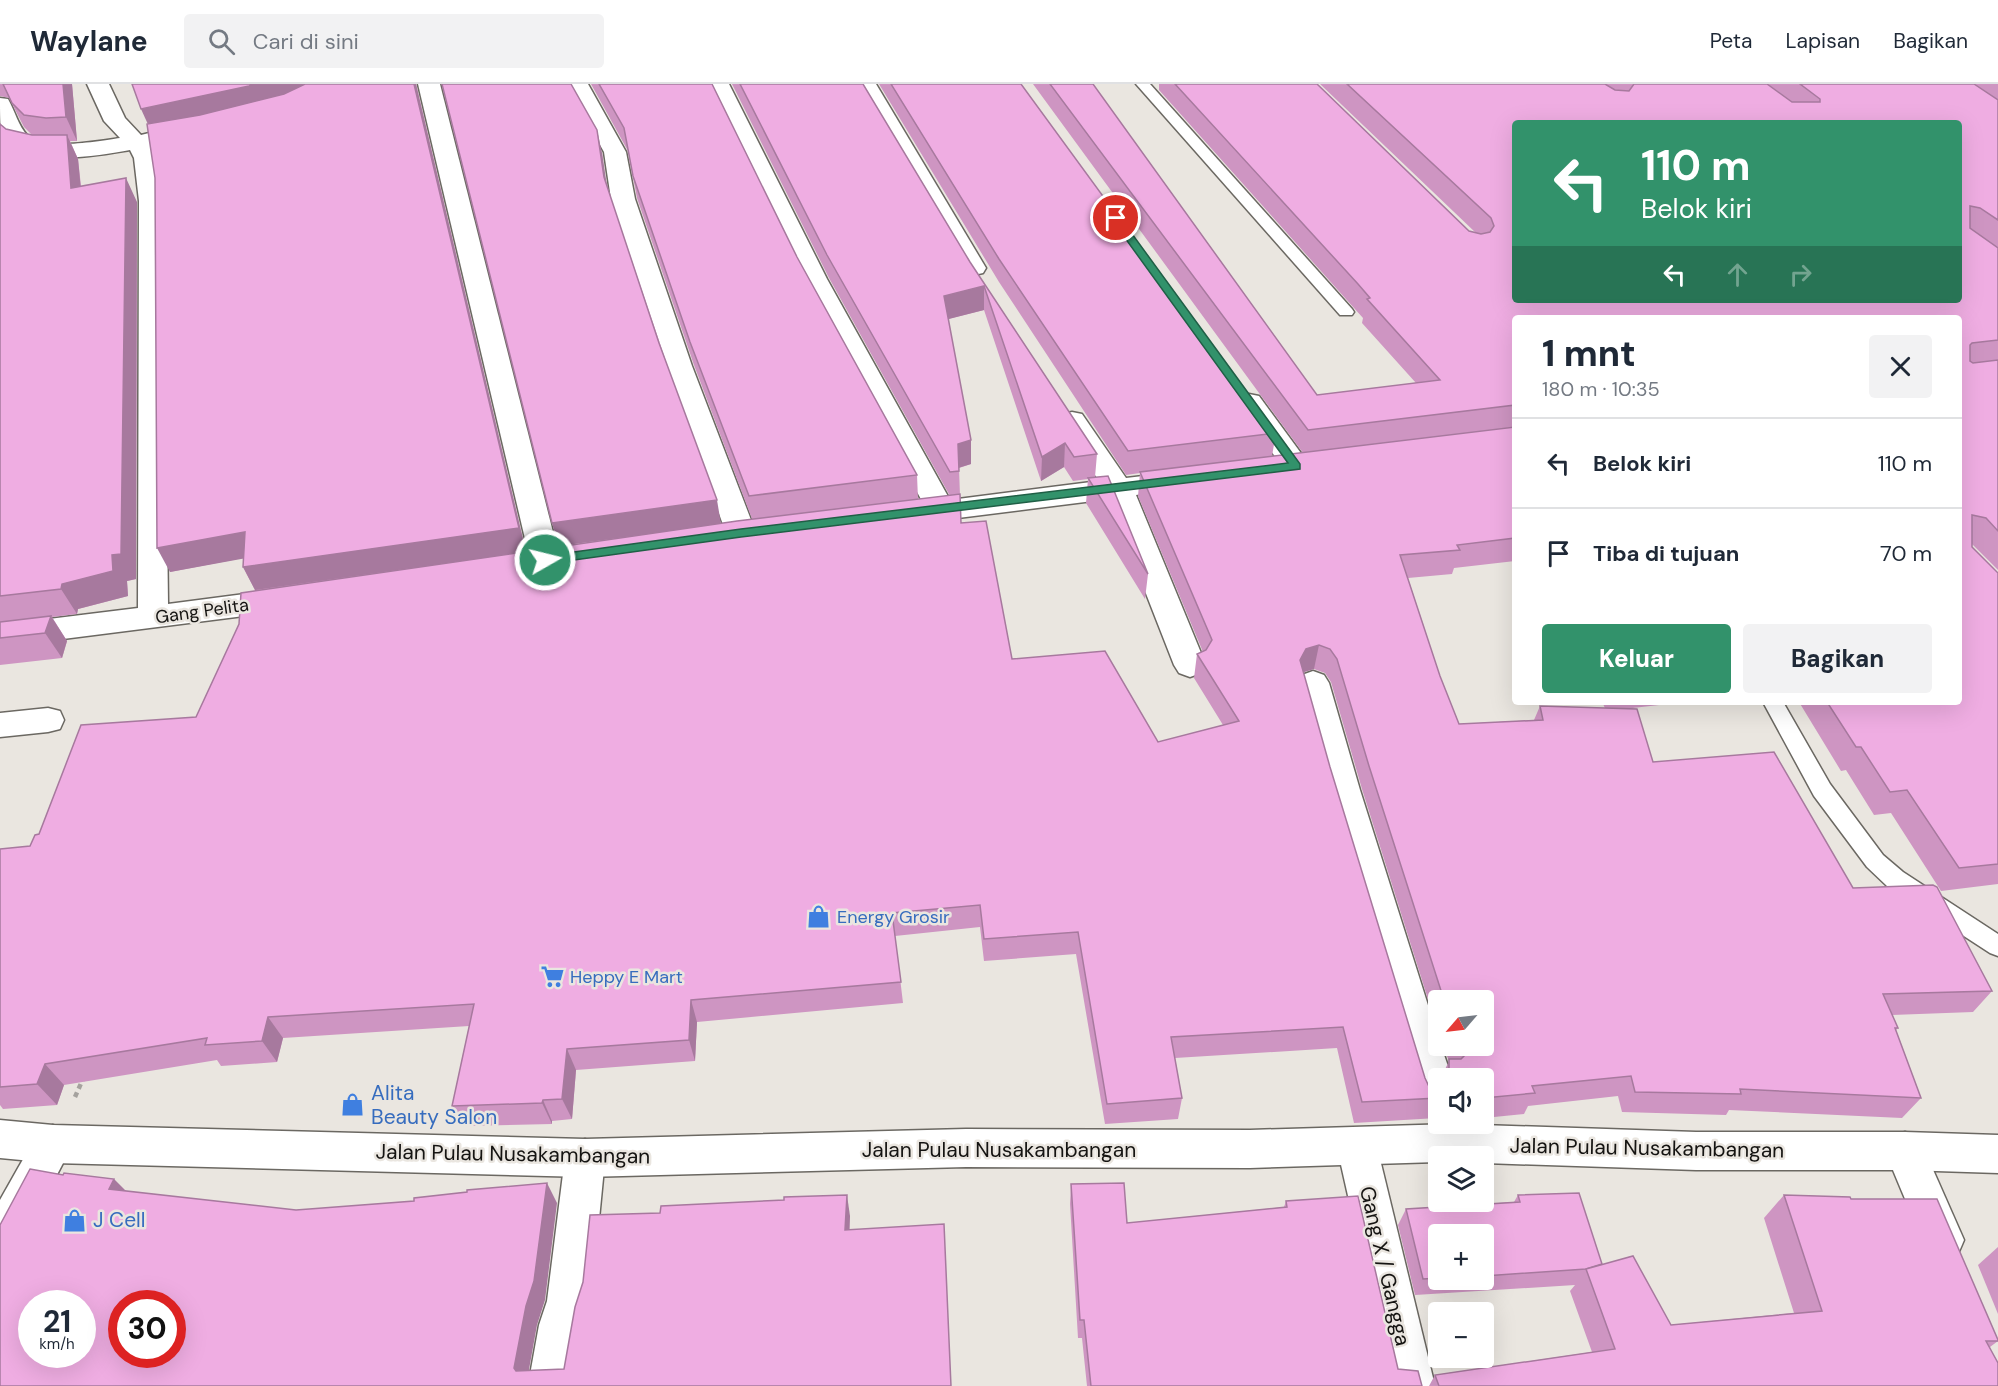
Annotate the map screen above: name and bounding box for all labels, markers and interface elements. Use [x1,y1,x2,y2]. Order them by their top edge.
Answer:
search box [184,14,604,68]
text: Waylane [30,23,148,60]
icon: search [205,25,238,58]
text: Cari di sini [253,27,359,56]
text: Peta [1710,27,1752,55]
text: Lapisan [1785,27,1860,55]
text: Bagikan [1893,27,1968,55]
text: 110 m [1641,138,1751,193]
icon: left [1542,144,1620,222]
text: Belok kiri [1641,191,1752,226]
pin [1090,192,1141,243]
icon: arrive [1099,201,1132,234]
icon: left [1658,258,1691,291]
icon: ahead [1721,258,1754,291]
icon: right [1784,258,1817,291]
text: 1 mnt [1542,330,1636,377]
button: close [1869,335,1932,398]
text: 180 m · 10:35 [1542,376,1660,402]
icon: left [1542,447,1575,480]
text: Belok kiri [1593,449,1691,478]
text: 110 m [1878,449,1932,478]
position arrow [513,528,577,592]
icon: arrive [1542,537,1575,570]
text: Tiba di tujuan [1593,539,1739,568]
text: 70 m [1880,539,1932,568]
street label: Gang Pelita [154,593,250,629]
button: Keluar [1542,624,1731,693]
button: Bagikan [1743,624,1932,693]
shop icon: Energy Grosir [806,904,832,930]
place label: Energy Grosir [837,905,950,929]
supermarket icon: Heppy E Mart [539,964,565,990]
place label: Heppy E Mart [570,965,683,989]
north arrow [1428,990,1494,1056]
map controls [1428,990,1494,1368]
button: sound [1428,1068,1494,1134]
place label: Alita Beauty Salon [371,1079,497,1131]
shop icon: Alita Beauty Salon [340,1092,366,1118]
street label: Jalan Pulau Nusakambangan [1509,1132,1785,1164]
street label: Jalan Pulau Nusakambangan [862,1136,1136,1164]
street label: Jalan Pulau Nusakambangan [375,1138,651,1170]
button: layers [1428,1146,1494,1212]
street label: Gang X / Gangga [1353,1183,1417,1349]
place label: J Cell [93,1206,145,1234]
shop icon: J Cell [62,1207,88,1233]
button: + [1428,1224,1494,1290]
speed limit sign: 30 [108,1290,186,1368]
text: 21 [43,1302,71,1341]
button: − [1428,1302,1494,1368]
text: km/h [39,1334,75,1354]

